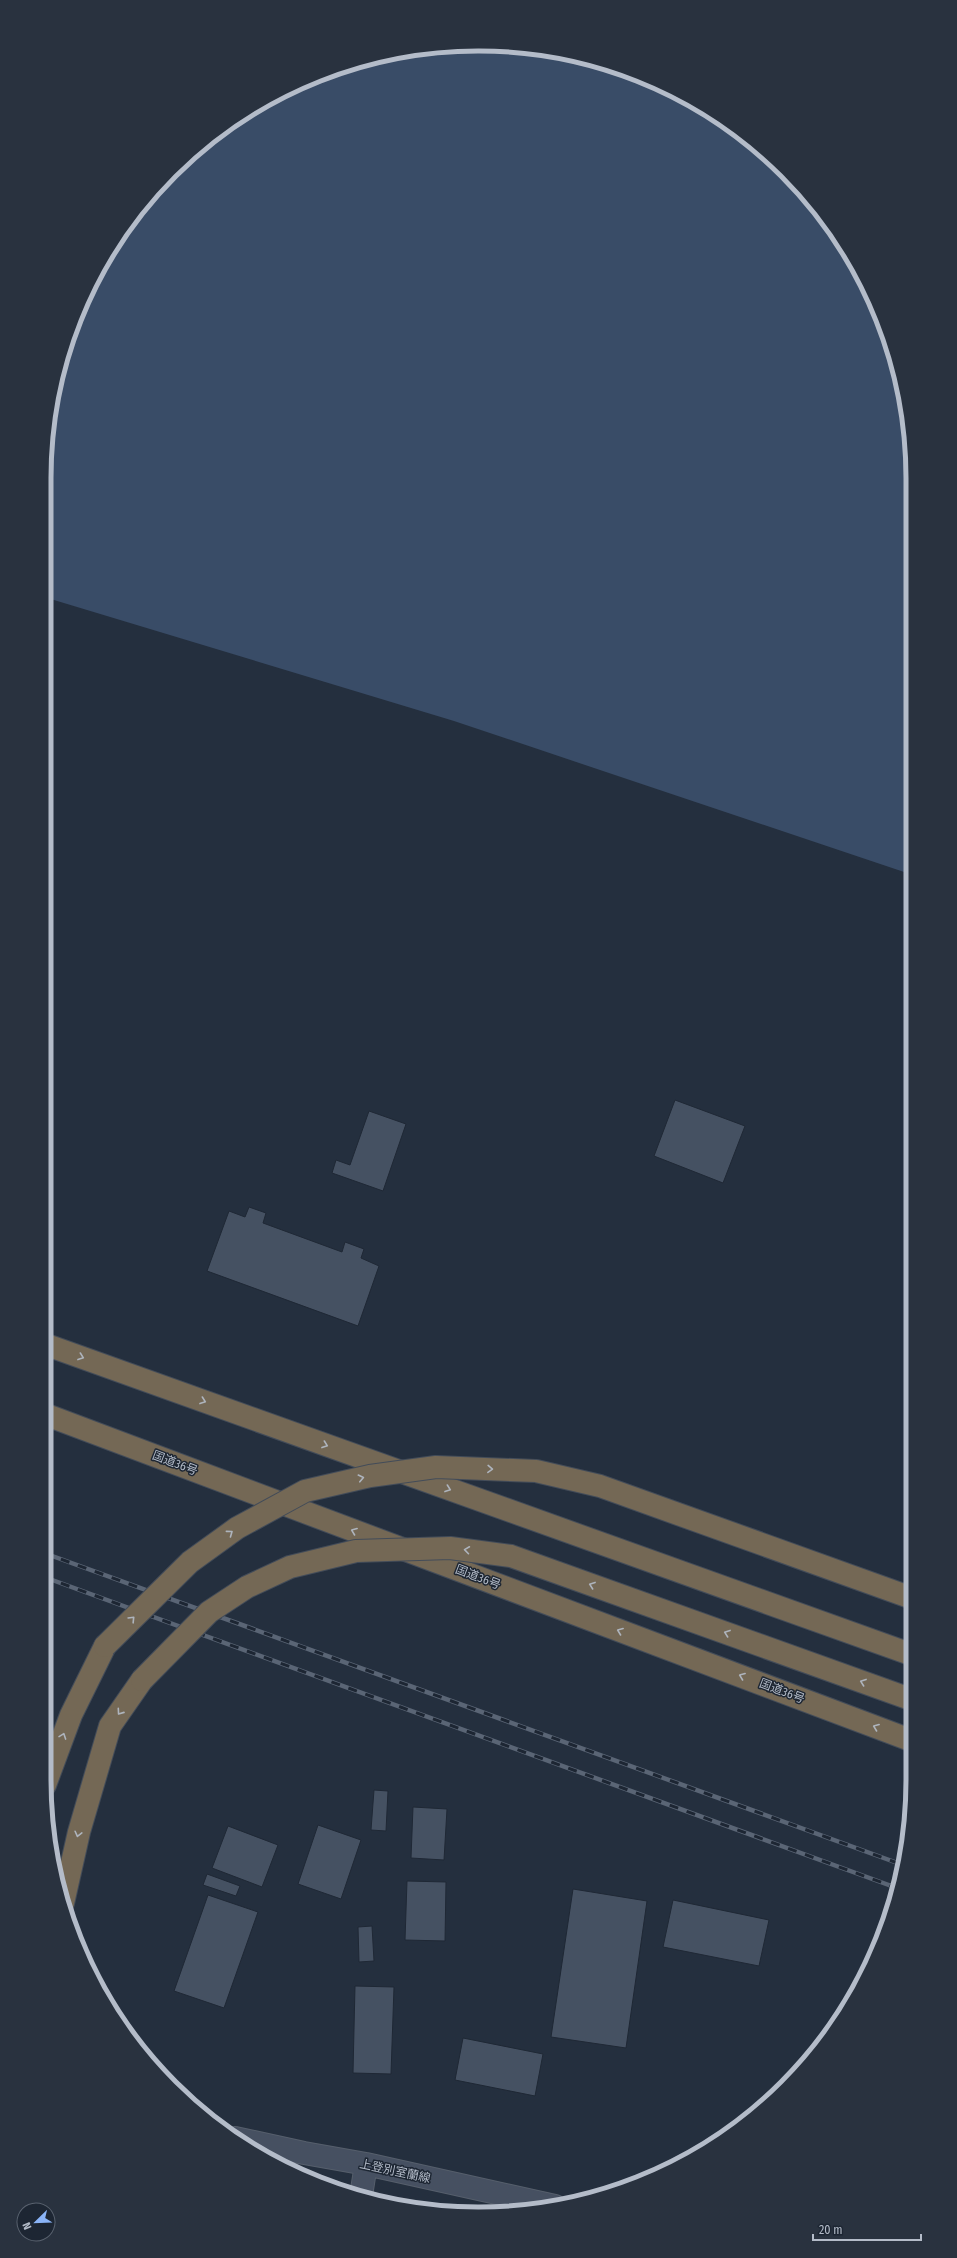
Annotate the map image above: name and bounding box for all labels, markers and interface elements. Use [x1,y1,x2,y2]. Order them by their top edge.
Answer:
one-way arrow [77,1353,84,1361]
one-way arrow [200,1397,207,1405]
one-way arrow [322,1440,329,1449]
street label: 国道36号 [150,1448,200,1478]
one-way arrow [487,1465,493,1474]
one-way arrow [358,1475,364,1483]
one-way arrow [444,1484,451,1492]
one-way arrow [351,1527,358,1535]
one-way arrow [225,1531,232,1538]
one-way arrow [464,1546,470,1555]
street label: 国道36号 [453,1562,503,1592]
one-way arrow [588,1581,595,1589]
one-way arrow [127,1616,135,1624]
one-way arrow [616,1627,623,1635]
one-way arrow [724,1630,731,1638]
one-way arrow [738,1673,745,1681]
street label: 国道36号 [757,1676,807,1706]
one-way arrow [859,1678,866,1686]
one-way arrow [118,1707,125,1714]
one-way arrow [873,1723,880,1732]
one-way arrow [58,1732,67,1739]
one-way arrow [75,1831,83,1837]
street label: 上登別室蘭線 [358,2157,432,2185]
north arrow [16,2202,56,2242]
scale bar [813,2216,921,2242]
text: N [20,2220,35,2231]
text: 20 m [819,2223,843,2237]

